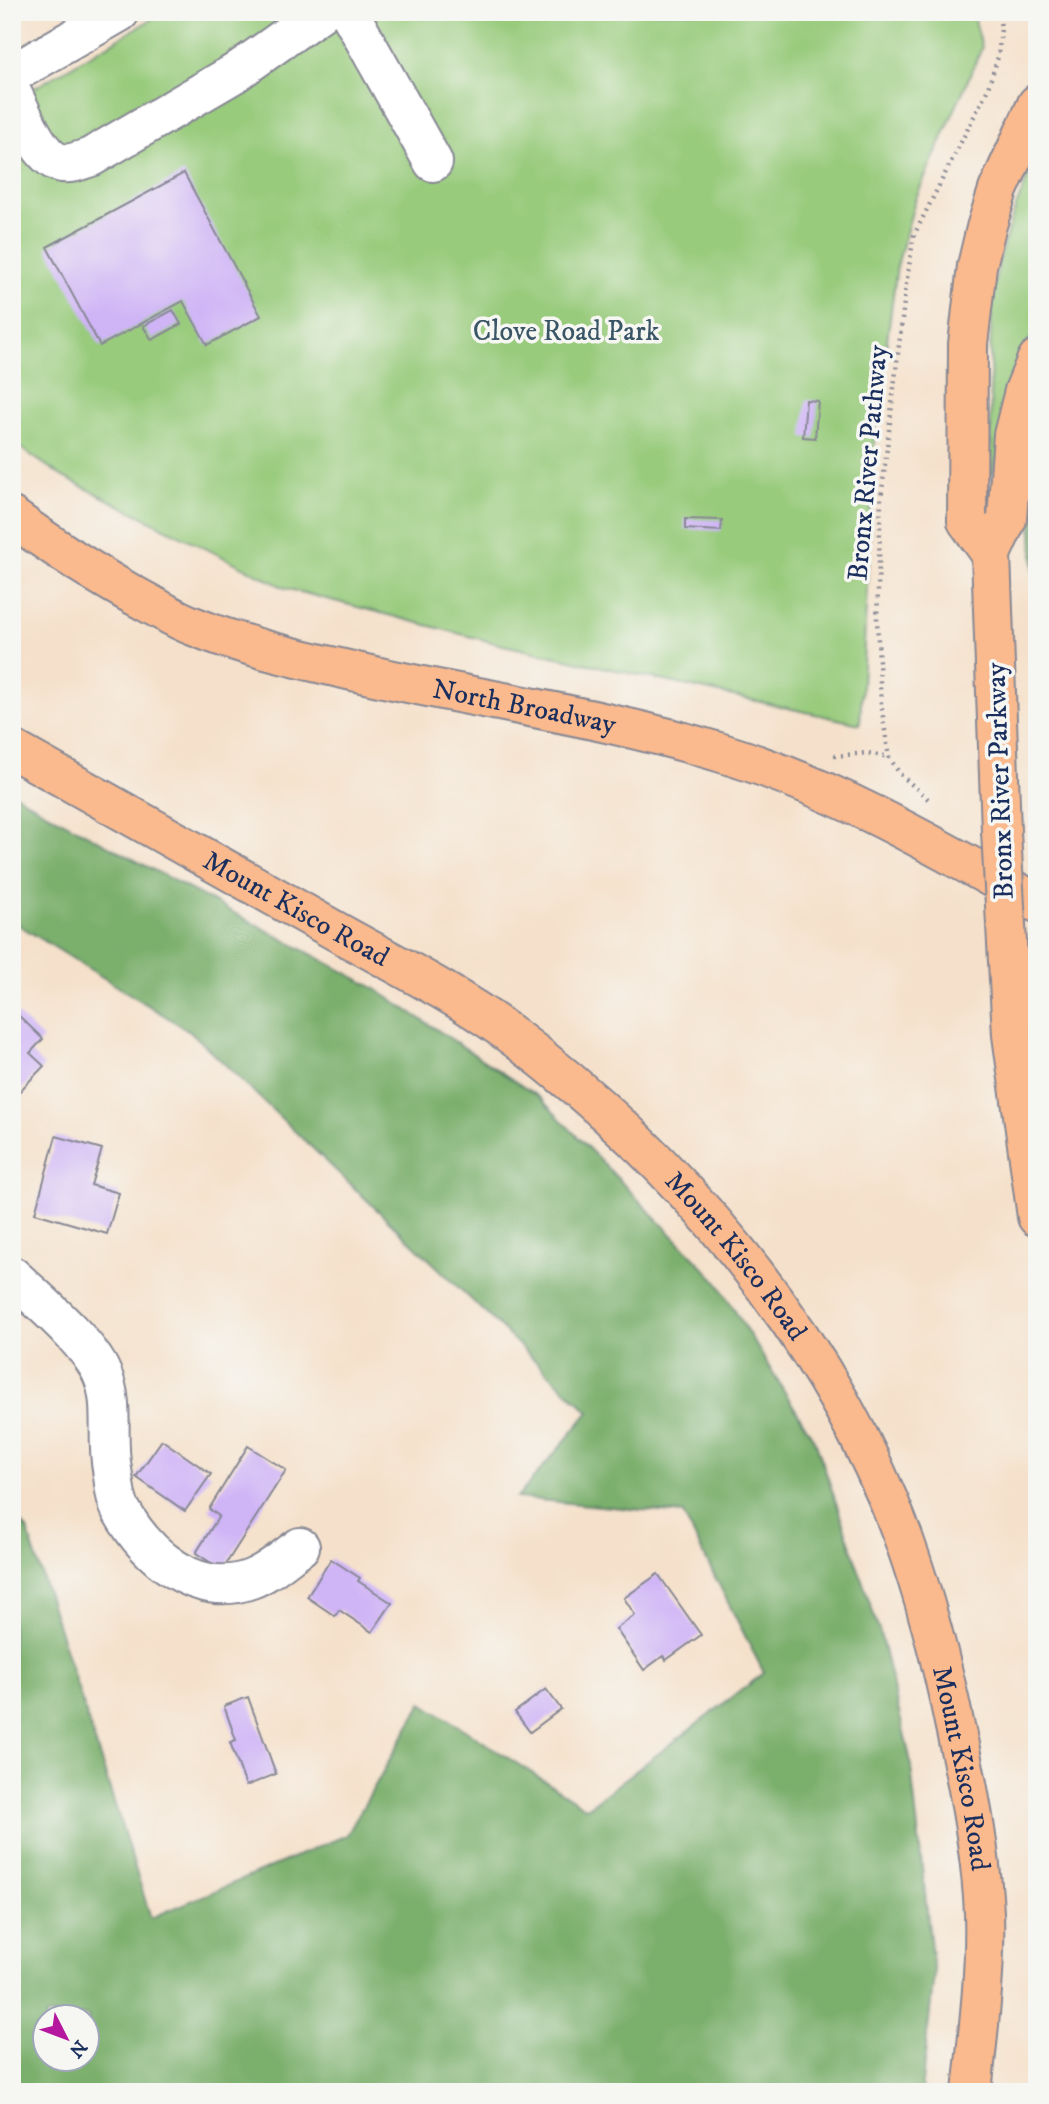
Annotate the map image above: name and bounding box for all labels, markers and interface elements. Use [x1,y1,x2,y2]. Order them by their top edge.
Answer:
park label: Clove Road Park [473,314,659,349]
street label: Bronx River Pathway [840,343,896,582]
street label: Bronx River Parkway [978,661,1022,900]
street label: North Broadway [430,671,620,742]
street label: Mount Kisco Road [197,843,395,974]
street label: Mount Kisco Road [658,1164,815,1347]
street label: Mount Kisco Road [925,1663,998,1873]
north arrow [32,2002,102,2072]
text: N [63,2035,91,2062]

